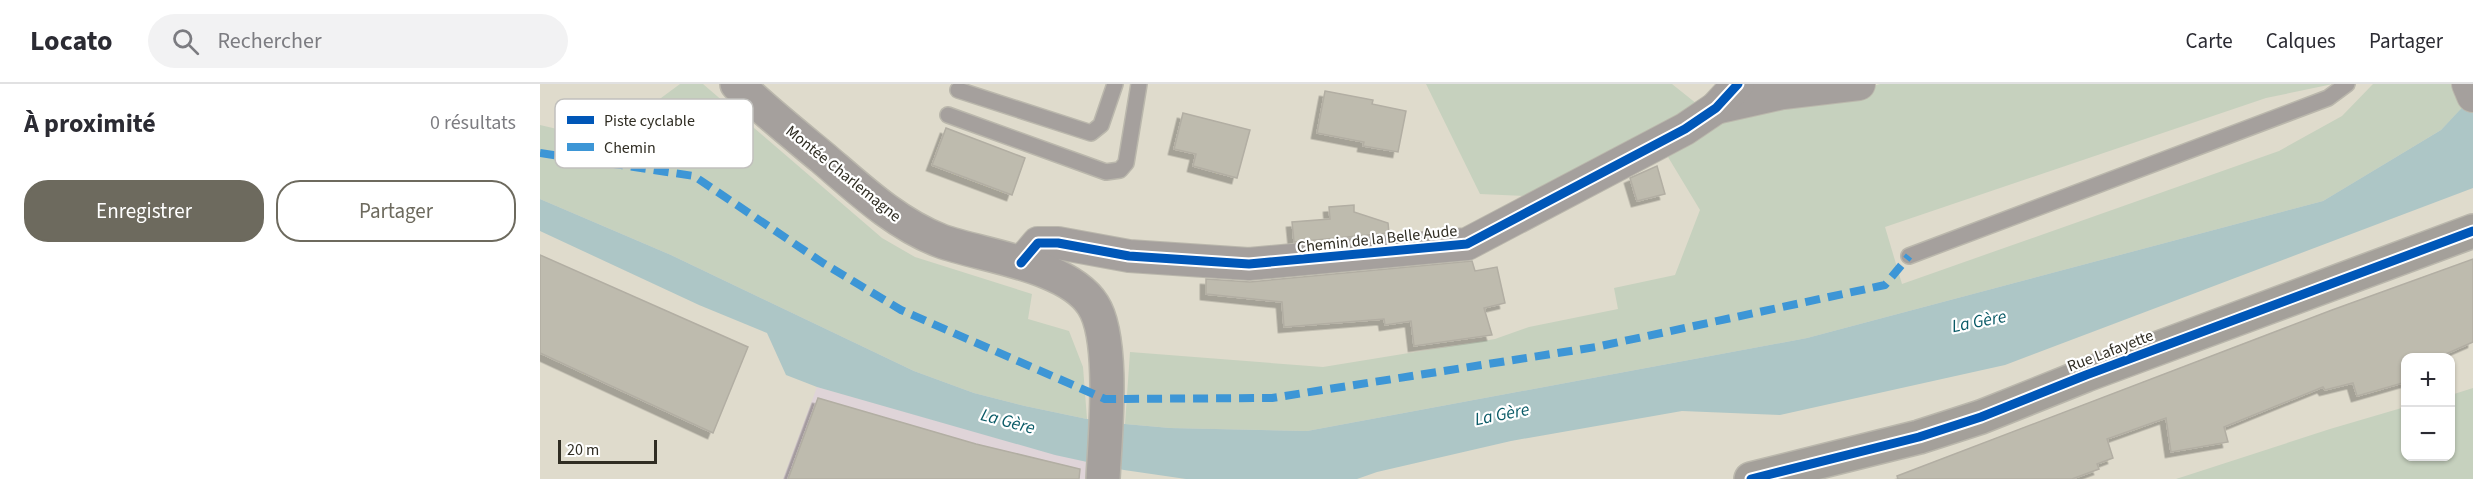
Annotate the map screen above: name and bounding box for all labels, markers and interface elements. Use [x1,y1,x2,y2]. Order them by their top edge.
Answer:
search box [148,14,568,68]
text: Locato [30,21,112,61]
icon: search [169,25,202,58]
text: Rechercher [217,25,322,57]
text: Carte [2186,26,2233,56]
text: Calques [2266,26,2336,56]
text: Partager [2369,26,2443,56]
legend [555,99,753,168]
text: À proximité [24,105,156,142]
text: 0 résultats [430,109,516,137]
text: Piste cyclable [604,110,695,132]
street label: Montée Charlemagne [781,120,906,227]
text: Chemin [604,137,656,159]
button: Enregistrer [24,180,264,242]
button: Partager [276,180,516,242]
street label: Chemin de la Belle Aude [1296,220,1458,258]
water label: La Gère [1950,304,2009,339]
street label: Rue Lafayette [2064,324,2157,377]
map controls [2401,353,2455,461]
button: + [2401,353,2455,407]
water label: La Gère [1473,397,1532,432]
water label: La Gère [978,402,1038,441]
button: − [2401,407,2455,461]
scale bar [558,437,657,464]
text: 20 m [567,439,599,461]

